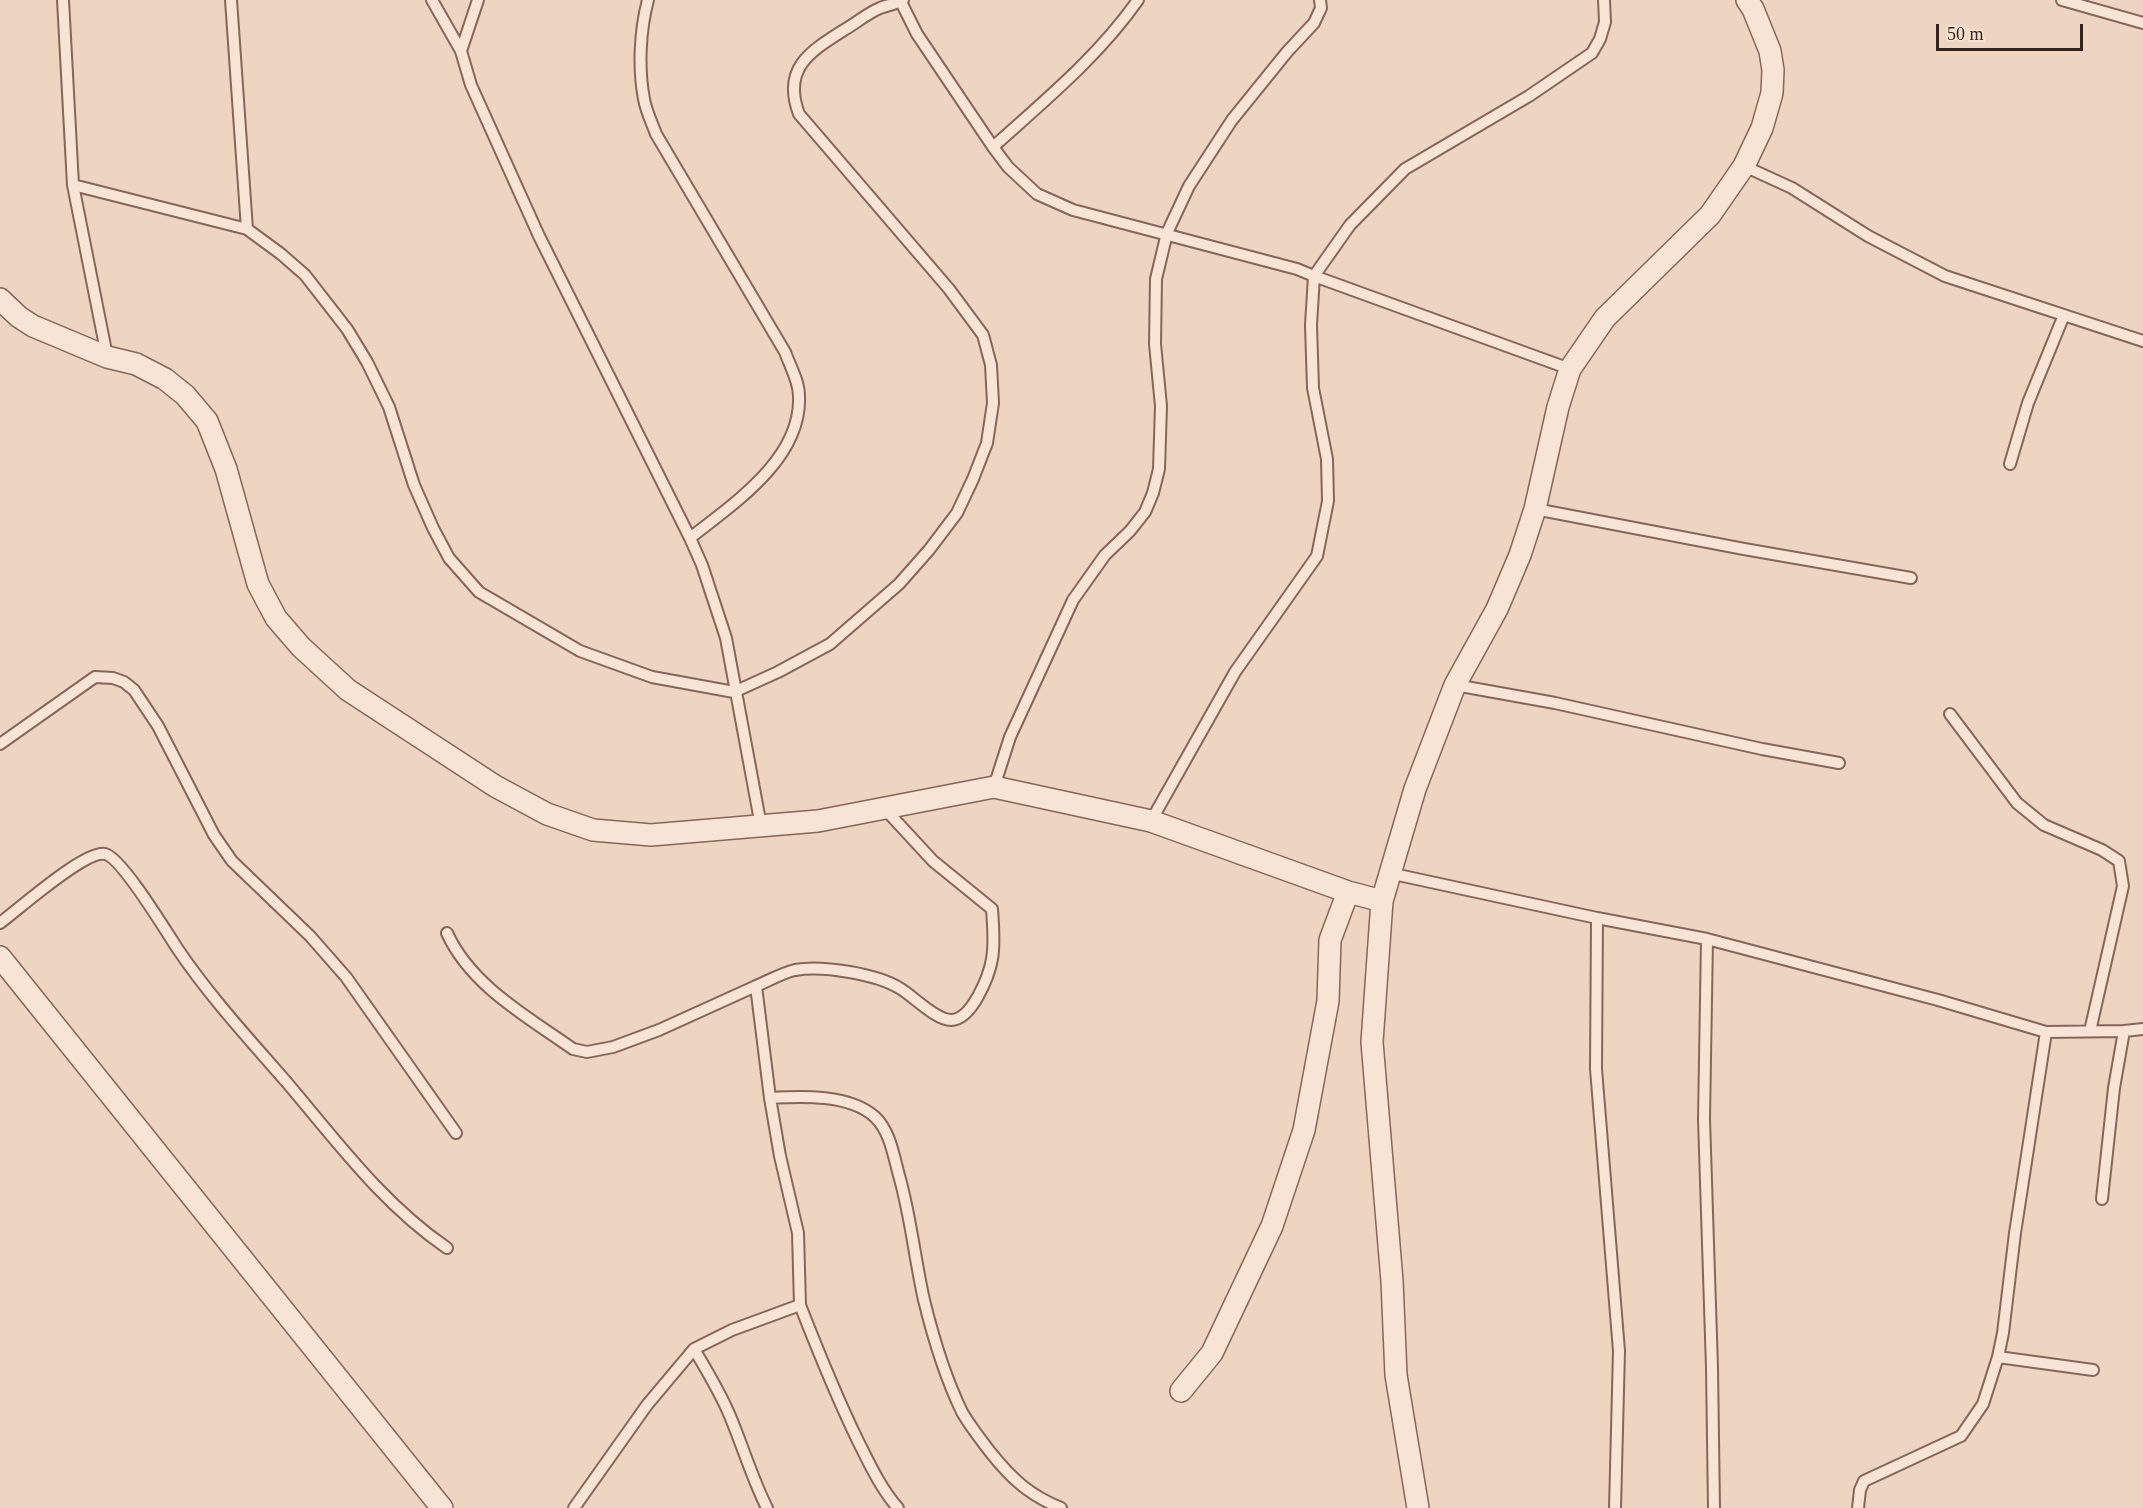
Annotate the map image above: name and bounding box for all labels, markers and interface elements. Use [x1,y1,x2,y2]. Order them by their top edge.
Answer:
scale bar [1939,12,2086,50]
text: 50 m [1947,24,1984,44]

